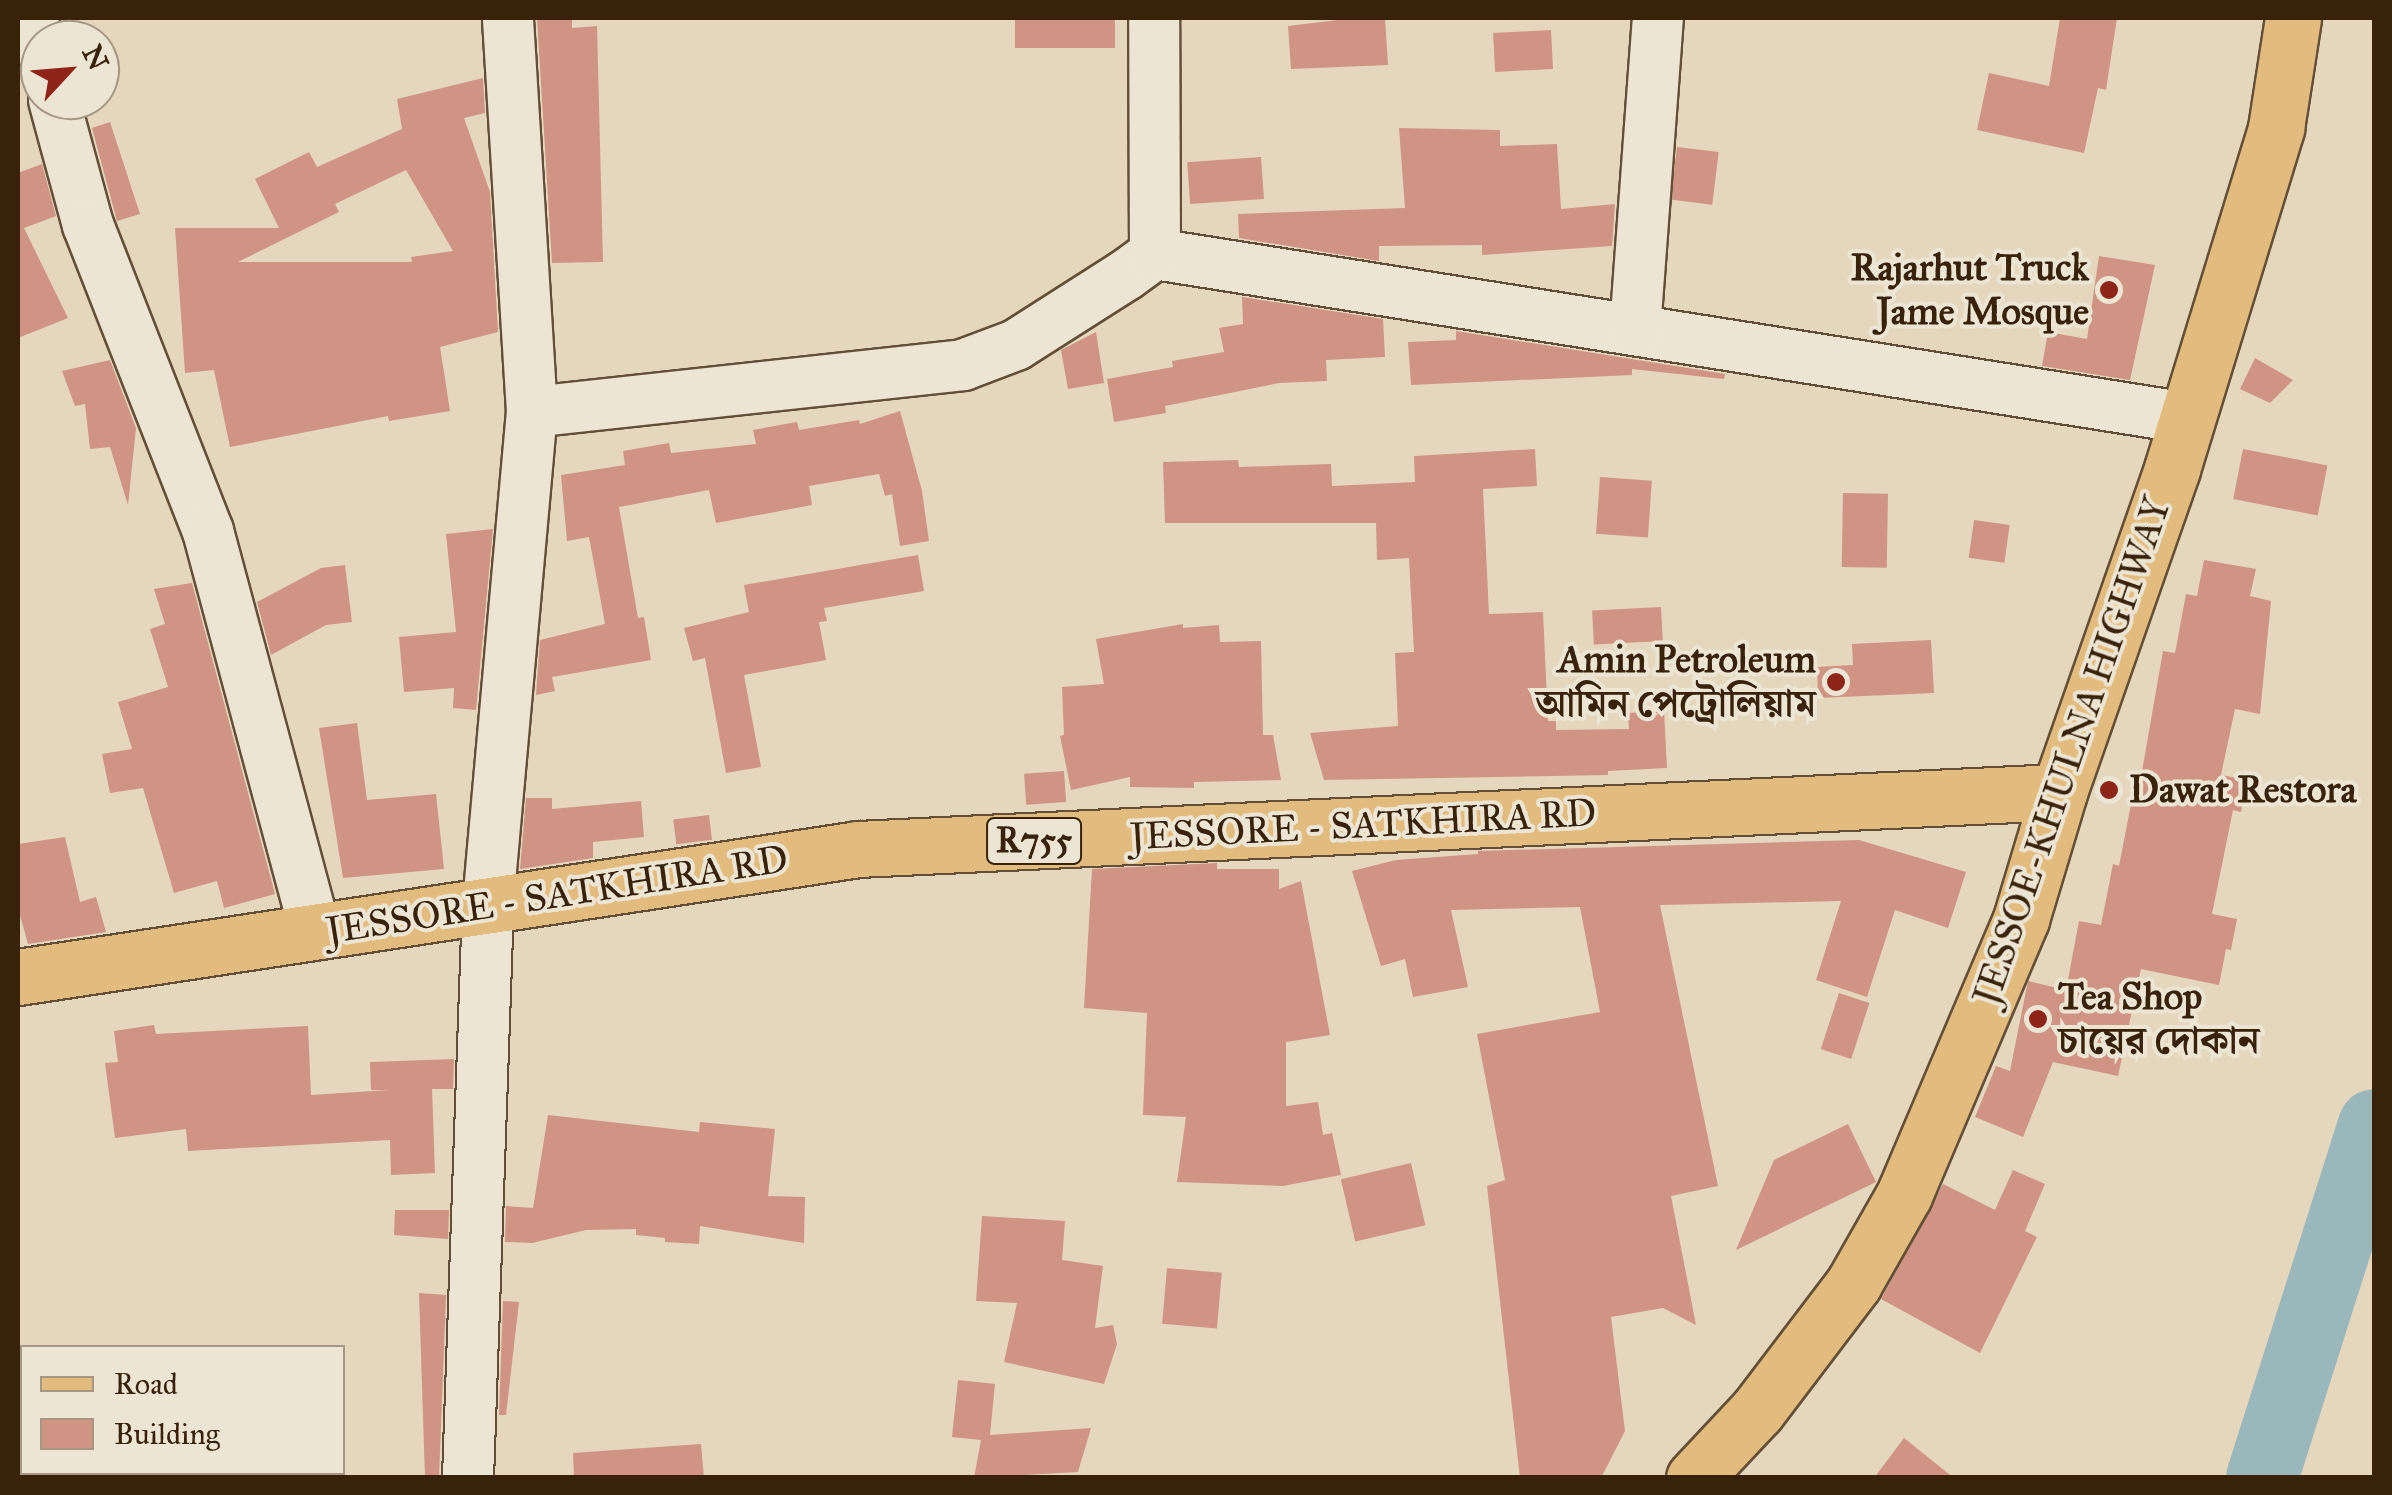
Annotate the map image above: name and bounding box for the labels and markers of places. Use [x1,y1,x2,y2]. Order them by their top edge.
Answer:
place label: Rajarhut Truck Jame Mosque [1851,245,2089,334]
marker: Rajarhut Truck Jame Mosque [2098,279,2120,301]
place label: Amin Petroleum আমিন পেট্রোলিয়াম [1535,637,1816,726]
marker: Amin Petroleum আমিন পেট্রোলিয়াম [1825,671,1847,693]
place label: Dawat Restora [2129,767,2357,813]
marker: Dawat Restora [2098,779,2120,801]
place label: Tea Shop চায়ের দোকান [2058,974,2259,1064]
marker: Tea Shop চায়ের দোকান [2027,1008,2049,1030]

